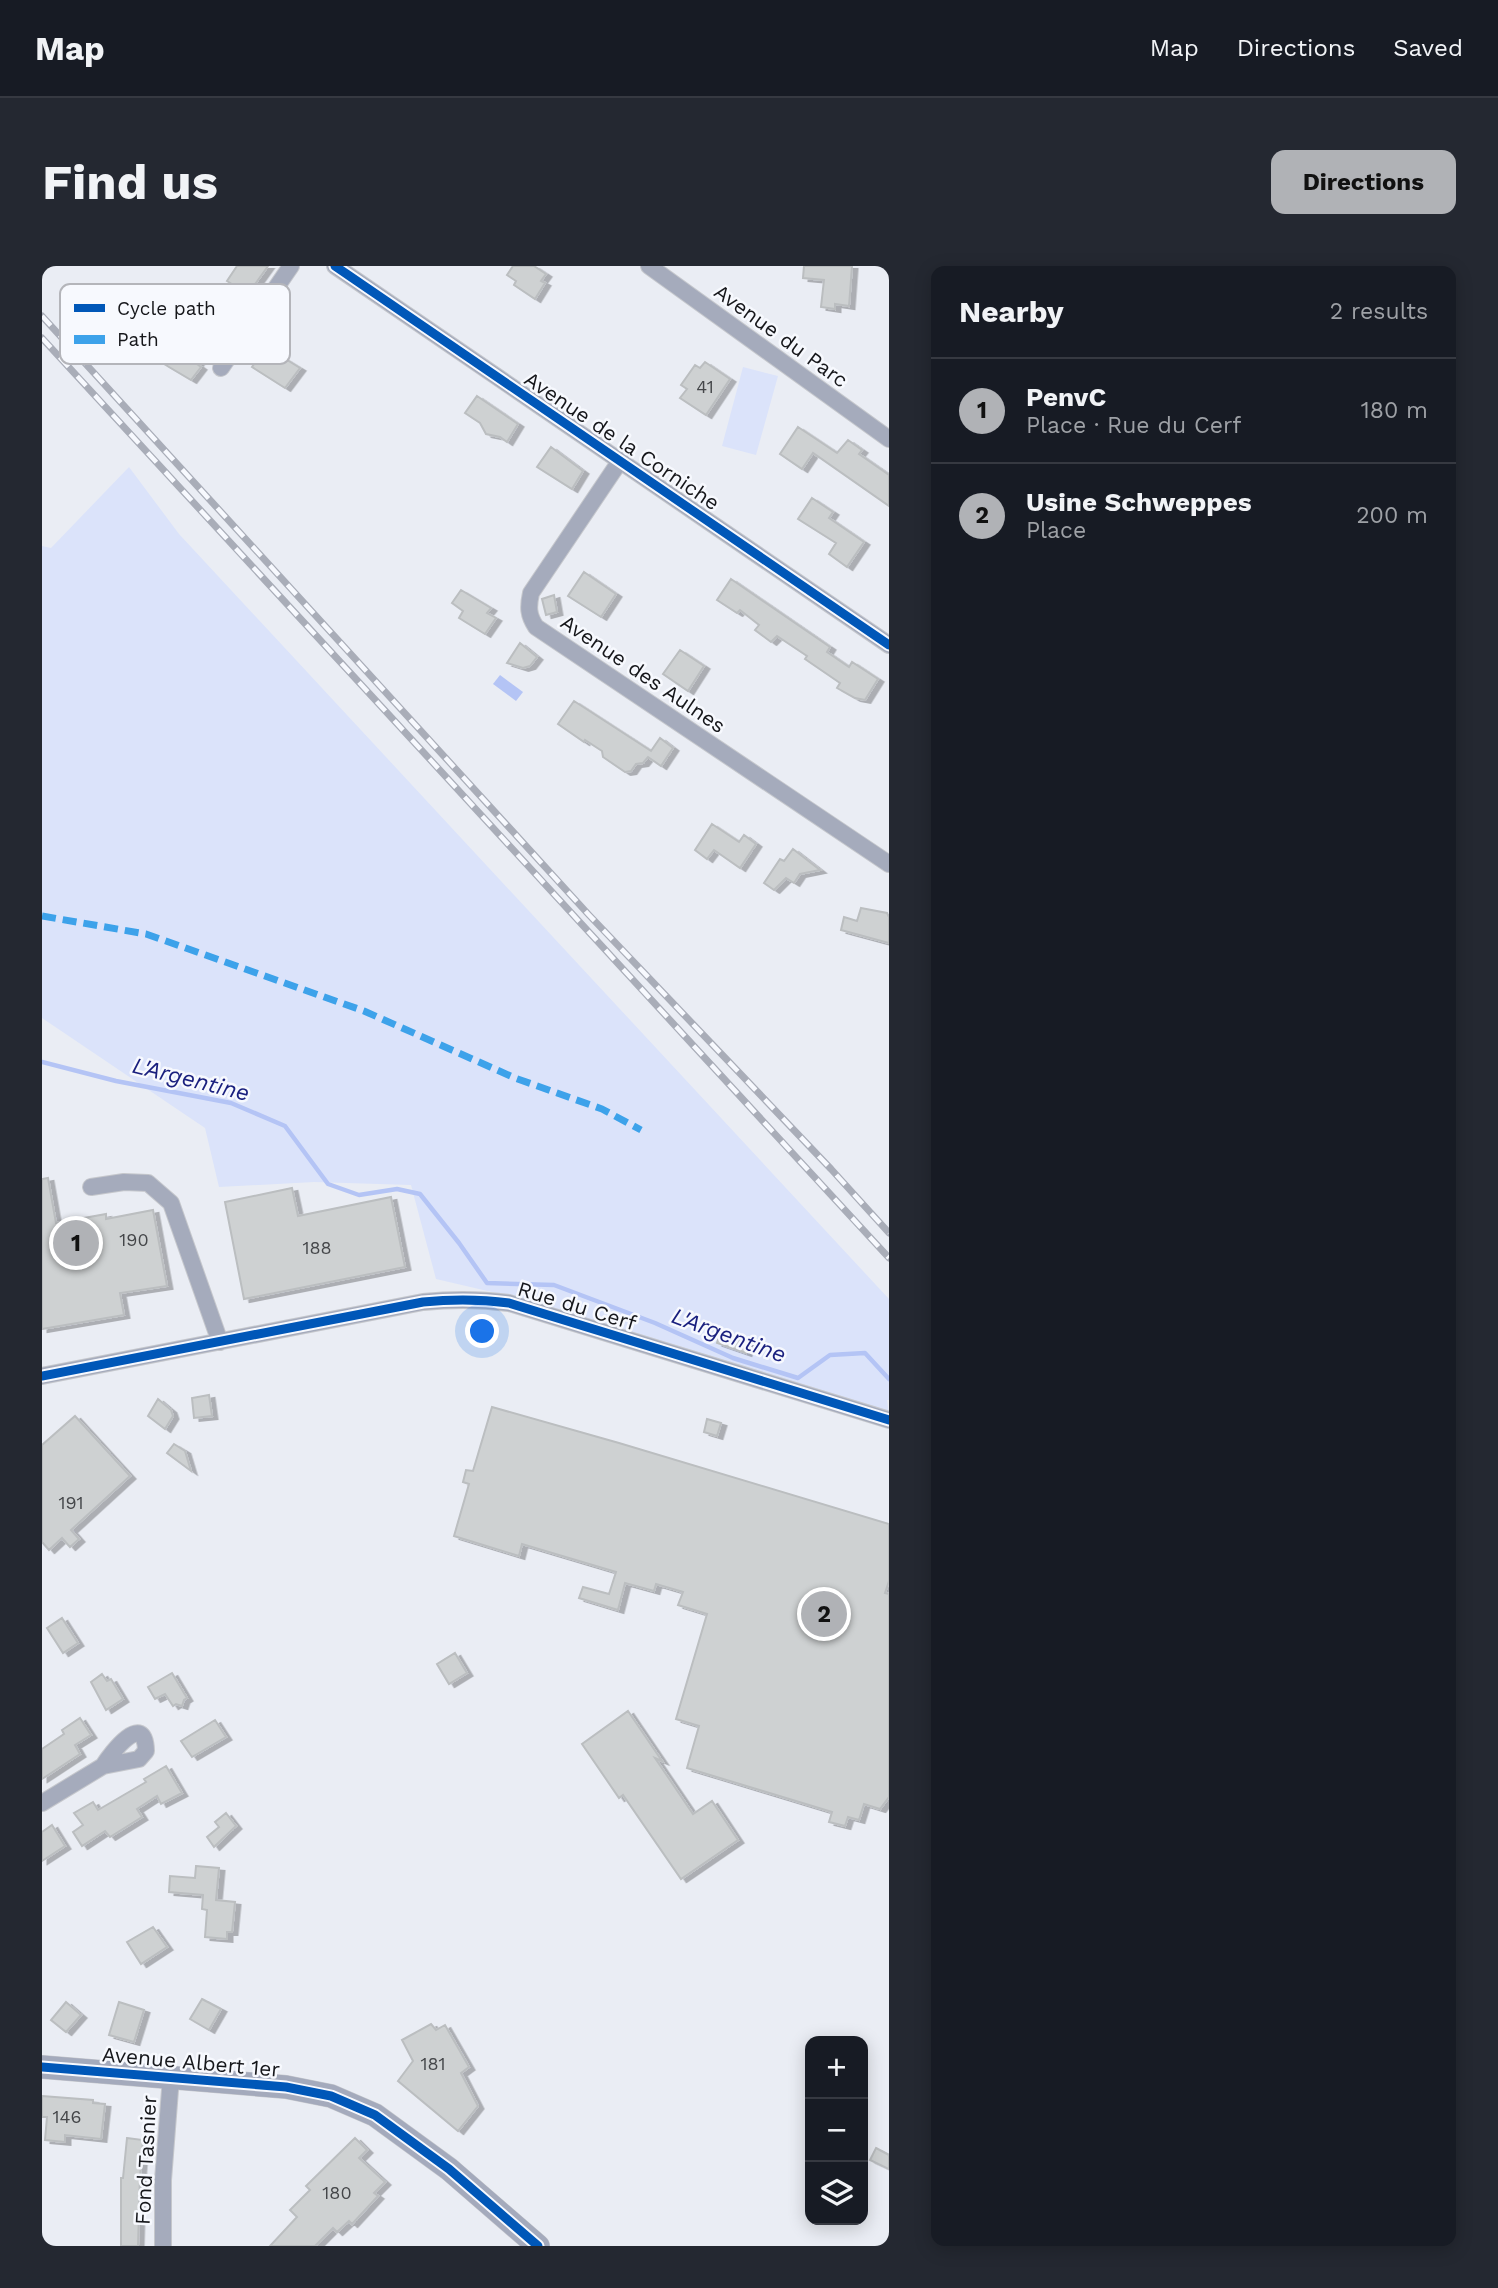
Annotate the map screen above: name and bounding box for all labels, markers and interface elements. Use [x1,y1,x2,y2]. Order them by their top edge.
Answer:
text: Map [35,29,105,68]
text: Map [1150,34,1199,62]
text: Directions [1237,34,1355,62]
text: Saved [1393,34,1463,62]
button: Directions [1271,150,1456,214]
text: Find us [42,153,218,211]
street label: Avenue du Parc [709,279,853,393]
legend [60,284,290,364]
text: Nearby [959,294,1064,329]
text: Cycle path [117,297,216,320]
text: 2 results [1330,298,1428,325]
text: Path [117,328,159,351]
street label: Avenue de la Corniche [520,366,725,515]
house number: 41 [696,376,714,397]
text: PenvC [1026,382,1106,412]
text: 1 [977,397,987,424]
text: 180 m [1361,397,1428,424]
text: Place · Rue du Cerf [1026,412,1241,439]
text: Usine Schweppes [1026,487,1252,517]
text: 2 [975,502,989,529]
text: 200 m [1356,502,1428,529]
text: Place [1026,517,1086,544]
street label: Avenue des Aulnes [556,609,730,738]
water label: L'Argentine [130,1052,252,1107]
pin: 1 [53,1217,99,1269]
house number: 190 [119,1229,149,1250]
house number: 188 [302,1237,332,1258]
street label: Rue du Cerf [515,1276,639,1335]
water label: L'Argentine [668,1302,790,1369]
your location [465,1314,499,1348]
house number: 191 [58,1492,84,1513]
pin: 2 [801,1588,847,1640]
map controls [805,2036,868,2225]
button: + [805,2036,868,2099]
street label: Avenue Albert 1er [101,2041,281,2082]
house number: 181 [420,2053,446,2074]
street label: Fond Tasnier [130,2094,161,2225]
button: − [805,2099,868,2162]
house number: 146 [53,2106,81,2127]
button: layers [805,2162,868,2225]
house number: 180 [322,2182,352,2203]

